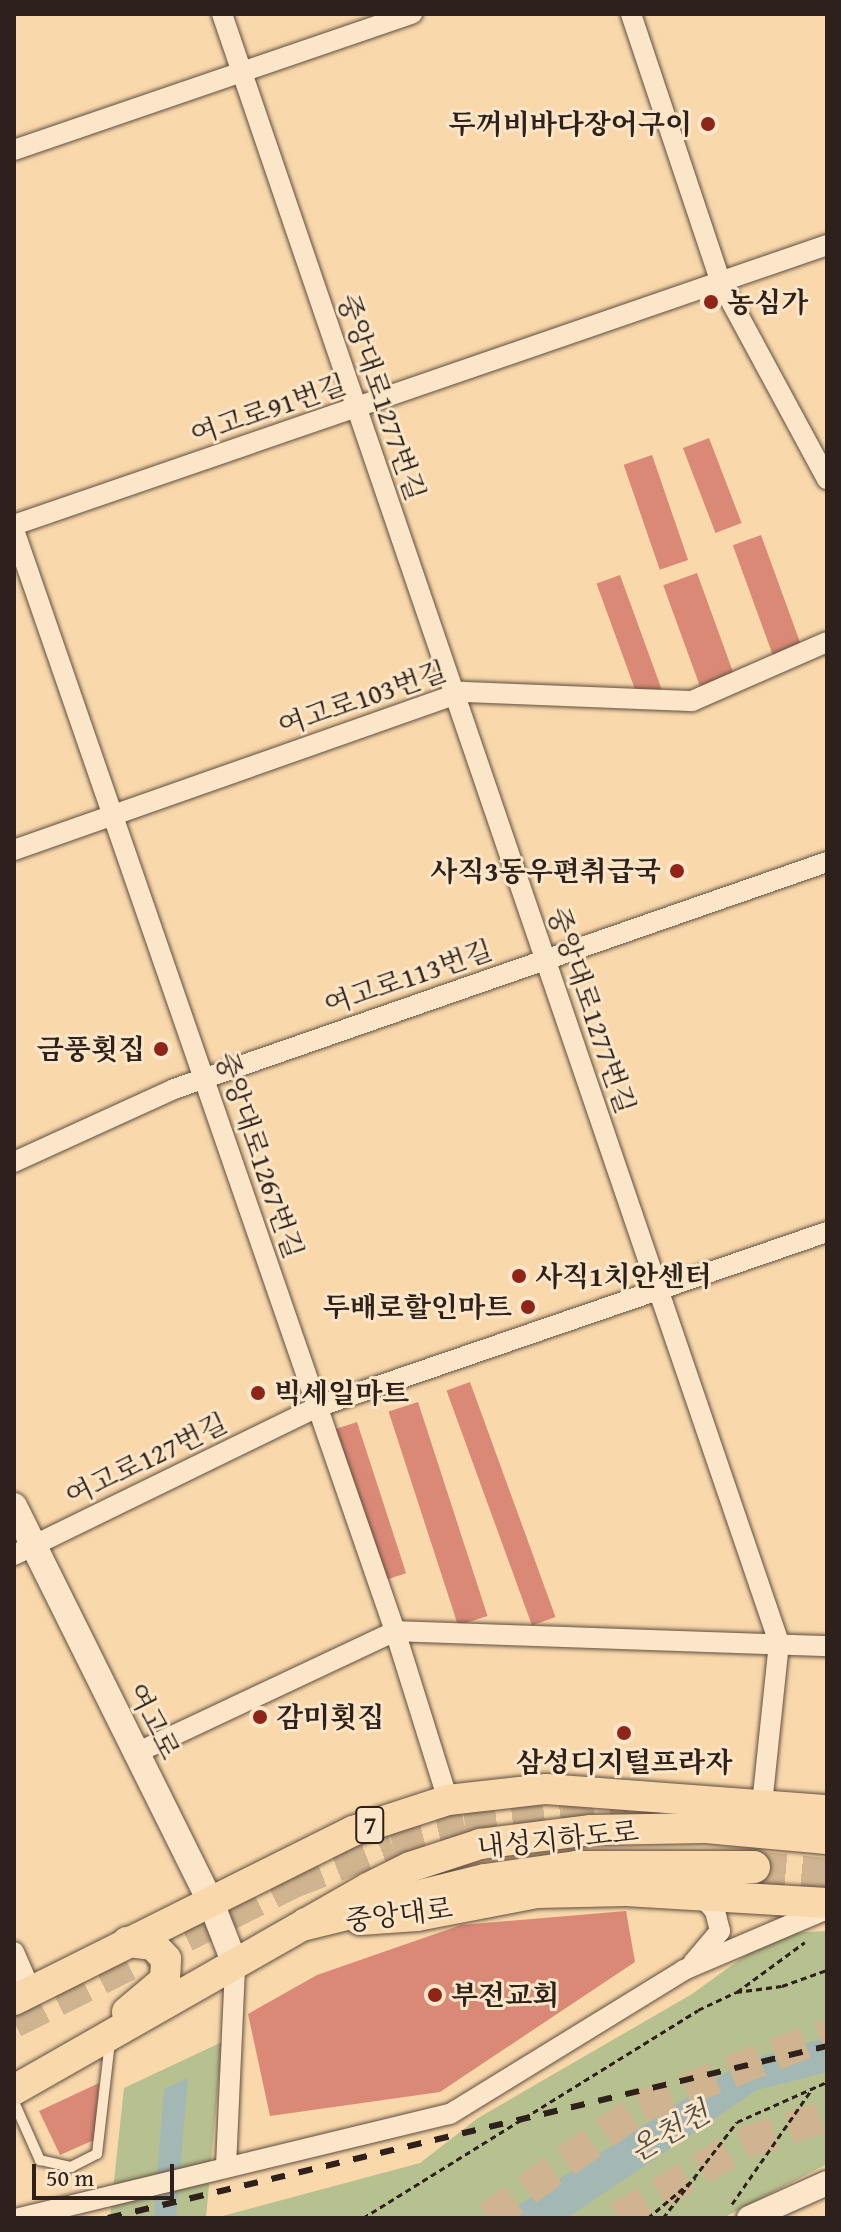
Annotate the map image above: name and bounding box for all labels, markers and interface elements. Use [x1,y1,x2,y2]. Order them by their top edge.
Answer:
place label: 두꺼비바다장어구이 [449,107,692,141]
marker: 두꺼비바다장어구이 [699,115,717,133]
place label: 농심가 [727,285,808,319]
street label: 중앙대로1277번길 [331,289,433,505]
marker: 농심가 [702,293,720,311]
street label: 여고로91번길 [186,367,350,451]
street label: 여고로103번길 [273,654,451,742]
place label: 사직3동우편취급국 [430,854,661,888]
marker: 사직3동우편취급국 [668,862,686,880]
street label: 중앙대로1277번길 [541,902,643,1118]
street label: 여고로113번길 [319,933,497,1021]
place label: 금풍횟집 [37,1032,145,1066]
marker: 금풍횟집 [152,1040,170,1058]
street label: 중앙대로1267번길 [209,1047,311,1263]
place label: 사직1치안센터 [535,1259,712,1293]
marker: 사직1치안센터 [510,1267,528,1285]
place label: 두배로할인마트 [323,1290,512,1324]
marker: 두배로할인마트 [519,1298,537,1316]
place label: 빅세일마트 [274,1376,409,1410]
marker: 빅세일마트 [249,1384,267,1402]
street label: 여고로127번길 [60,1405,232,1513]
street label: 여고로 [121,1677,187,1765]
place label: 감미횟집 [276,1700,384,1734]
marker: 감미횟집 [251,1708,269,1726]
marker: 삼성디지털프라자 [615,1724,633,1742]
place label: 삼성디지털프라자 [516,1745,732,1779]
road number: 7 [354,1803,386,1847]
street label: 내성지하도로 [476,1814,640,1864]
street label: 중앙대로 [343,1891,455,1937]
place label: 부전교회 [451,1978,559,2012]
marker: 부전교회 [426,1986,444,2004]
water label: 온천천 [622,2094,716,2168]
scale bar [36,2148,178,2198]
text: 50 m [46,2160,94,2195]

